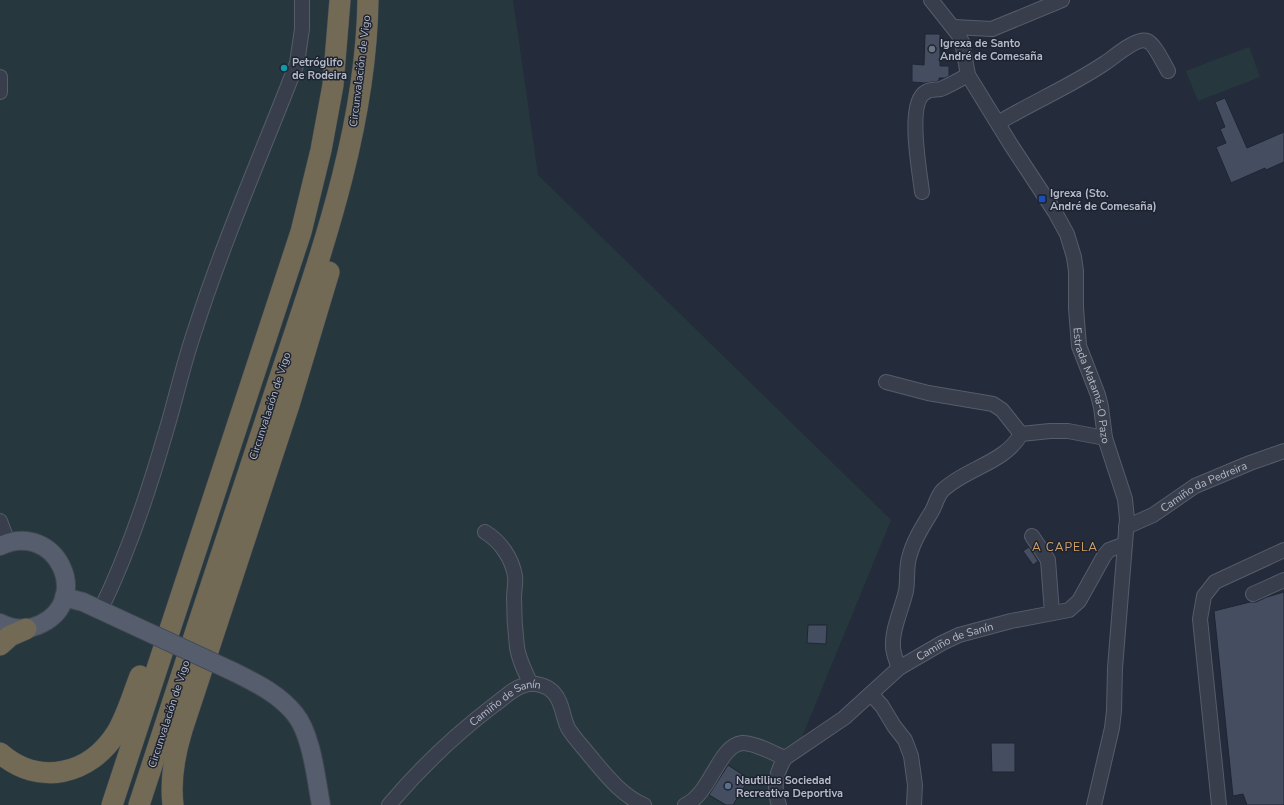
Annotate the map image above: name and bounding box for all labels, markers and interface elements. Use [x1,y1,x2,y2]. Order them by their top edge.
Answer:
street label: Circunvalación de Vigo [346,14,374,128]
place label: Igrexa de Santo André de Comesaña [940,36,1043,64]
marker: Igrexa de Santo André de Comesaña [927,44,937,54]
place label: Petróglifo de Rodeira [292,55,347,83]
marker: Petróglifo de Rodeira [279,63,289,73]
place label: Igrexa (Sto. André de Comesaña) [1050,186,1157,214]
marker: Igrexa (Sto. André de Comesaña) [1037,194,1047,204]
street label: Estrada Matamá-O Pazo [1070,327,1114,445]
street label: Circunvalación de Vigo [246,350,294,462]
street label: Camiño da Pedreira [1157,458,1249,515]
district label: A CAPELA [1032,539,1098,555]
street label: Camiño de Sanín [913,619,995,664]
street label: Circunvalación de Vigo [145,658,193,770]
street label: Camiño de Sanín [466,676,542,729]
place label: Nautilius Sociedad Recreativa Deportiva [736,773,843,801]
marker: Nautilius Sociedad Recreativa Deportiva [723,781,733,791]

